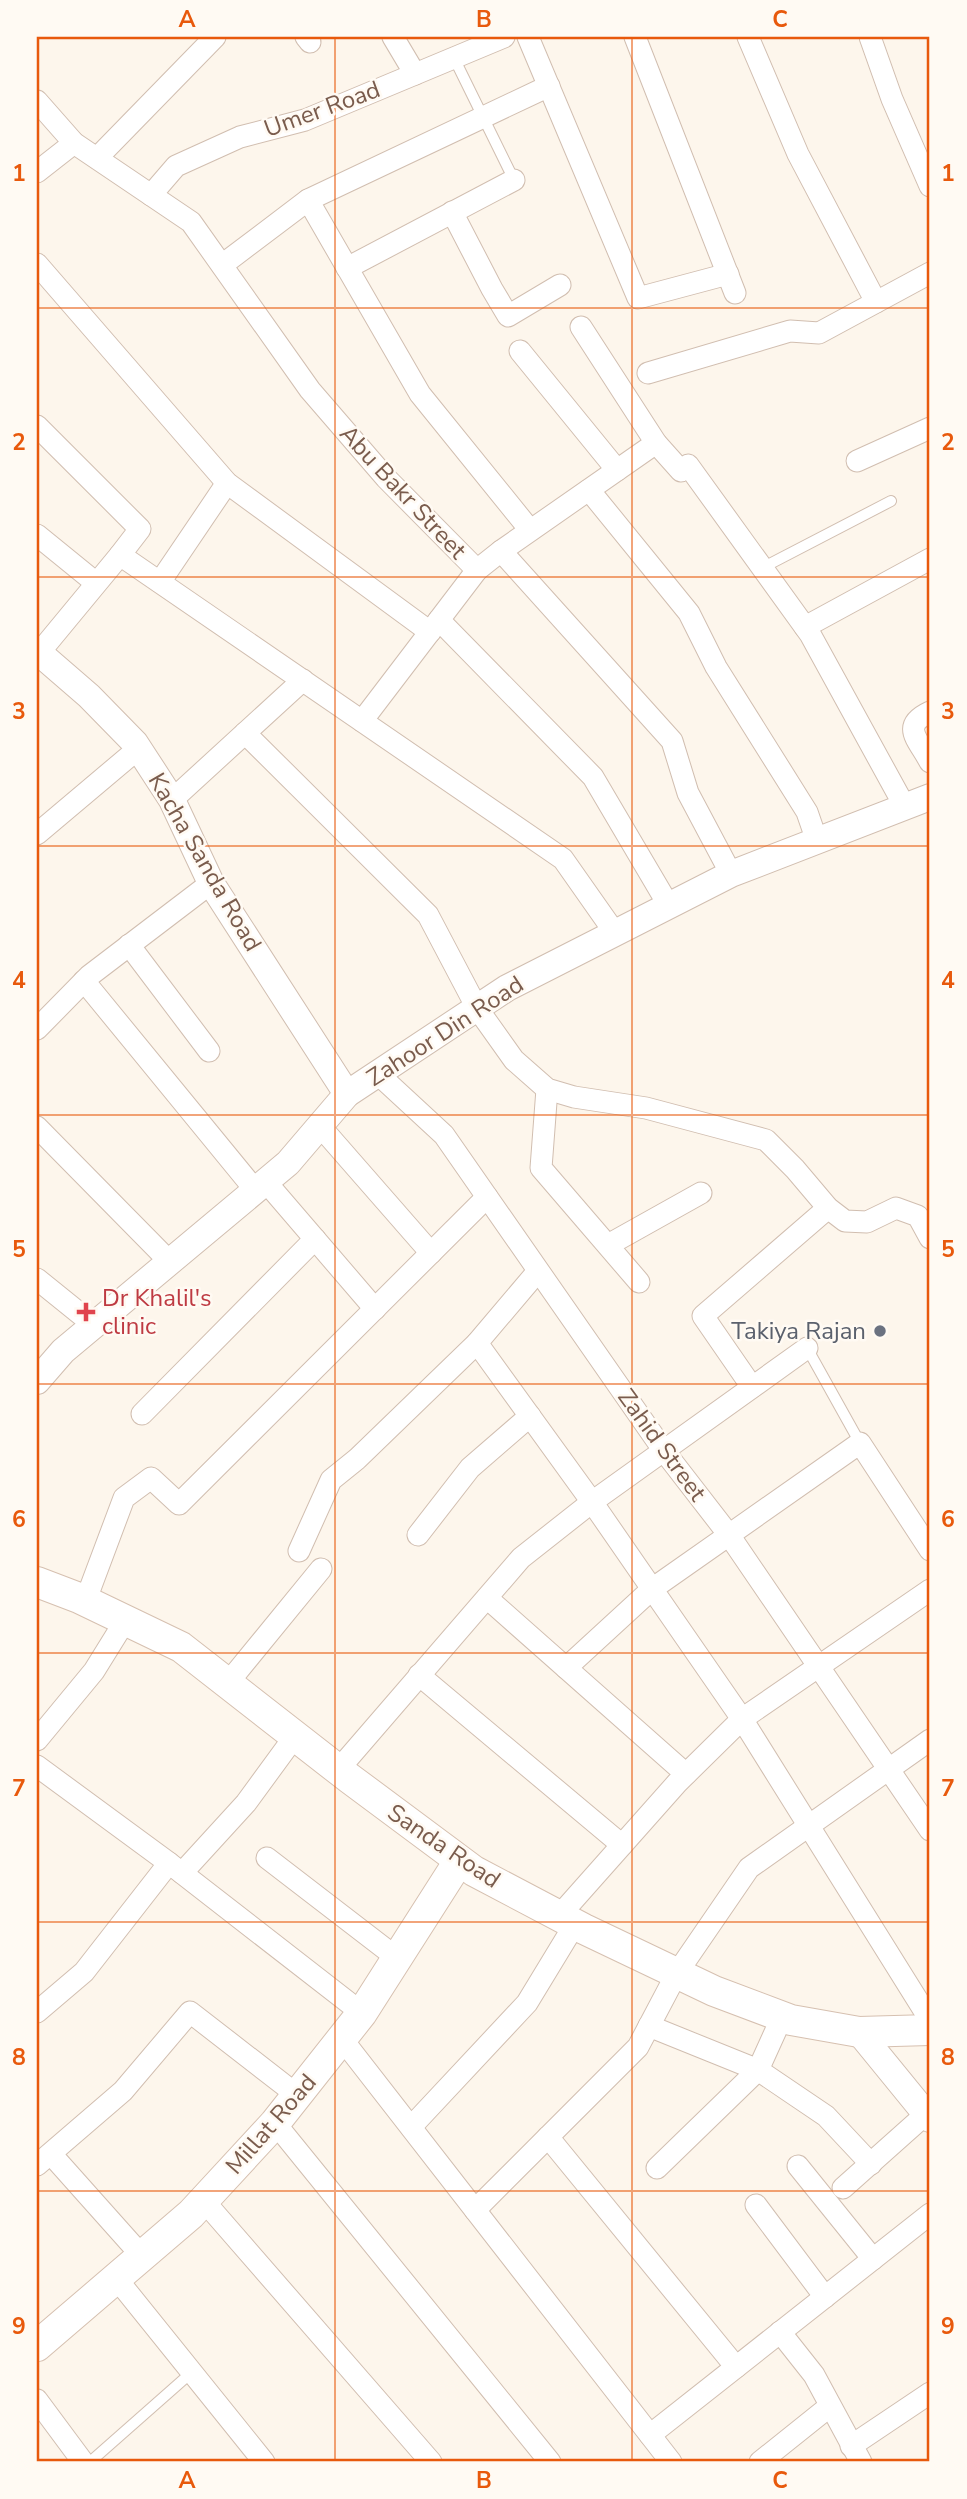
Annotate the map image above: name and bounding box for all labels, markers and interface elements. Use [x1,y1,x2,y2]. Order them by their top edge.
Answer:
text: A [178,4,196,35]
text: B [476,4,492,35]
text: C [772,4,788,35]
street label: Umer Road [259,73,385,145]
text: 1 [12,158,26,189]
text: 1 [941,158,955,189]
street label: Abu Bakr Street [333,418,474,566]
text: 2 [12,427,26,458]
text: 2 [941,427,955,458]
text: 3 [12,696,26,727]
text: 3 [941,696,955,727]
street label: Kacha Sanda Road [141,767,269,957]
text: 4 [12,965,26,996]
text: 4 [941,965,955,996]
street label: Zahoor Din Road [361,968,529,1094]
text: 5 [12,1234,26,1265]
text: 5 [941,1234,955,1265]
place label: Dr Khalil's clinic [102,1282,212,1342]
marker: Dr Khalil's clinic [76,1302,96,1322]
place label: Takiya Rajan [731,1315,866,1347]
marker: Takiya Rajan [872,1323,888,1339]
street label: Zahid Street [610,1382,714,1508]
text: 6 [12,1504,26,1535]
text: 6 [941,1504,955,1535]
text: 7 [12,1773,26,1804]
text: 7 [941,1773,955,1804]
street label: Sanda Road [381,1796,507,1896]
text: 8 [12,2042,26,2073]
text: 8 [941,2042,955,2073]
street label: Millat Road [218,2067,324,2181]
text: 9 [12,2311,26,2342]
text: 9 [941,2311,955,2342]
text: A [178,2465,196,2496]
text: B [476,2465,492,2496]
text: C [772,2465,788,2496]

